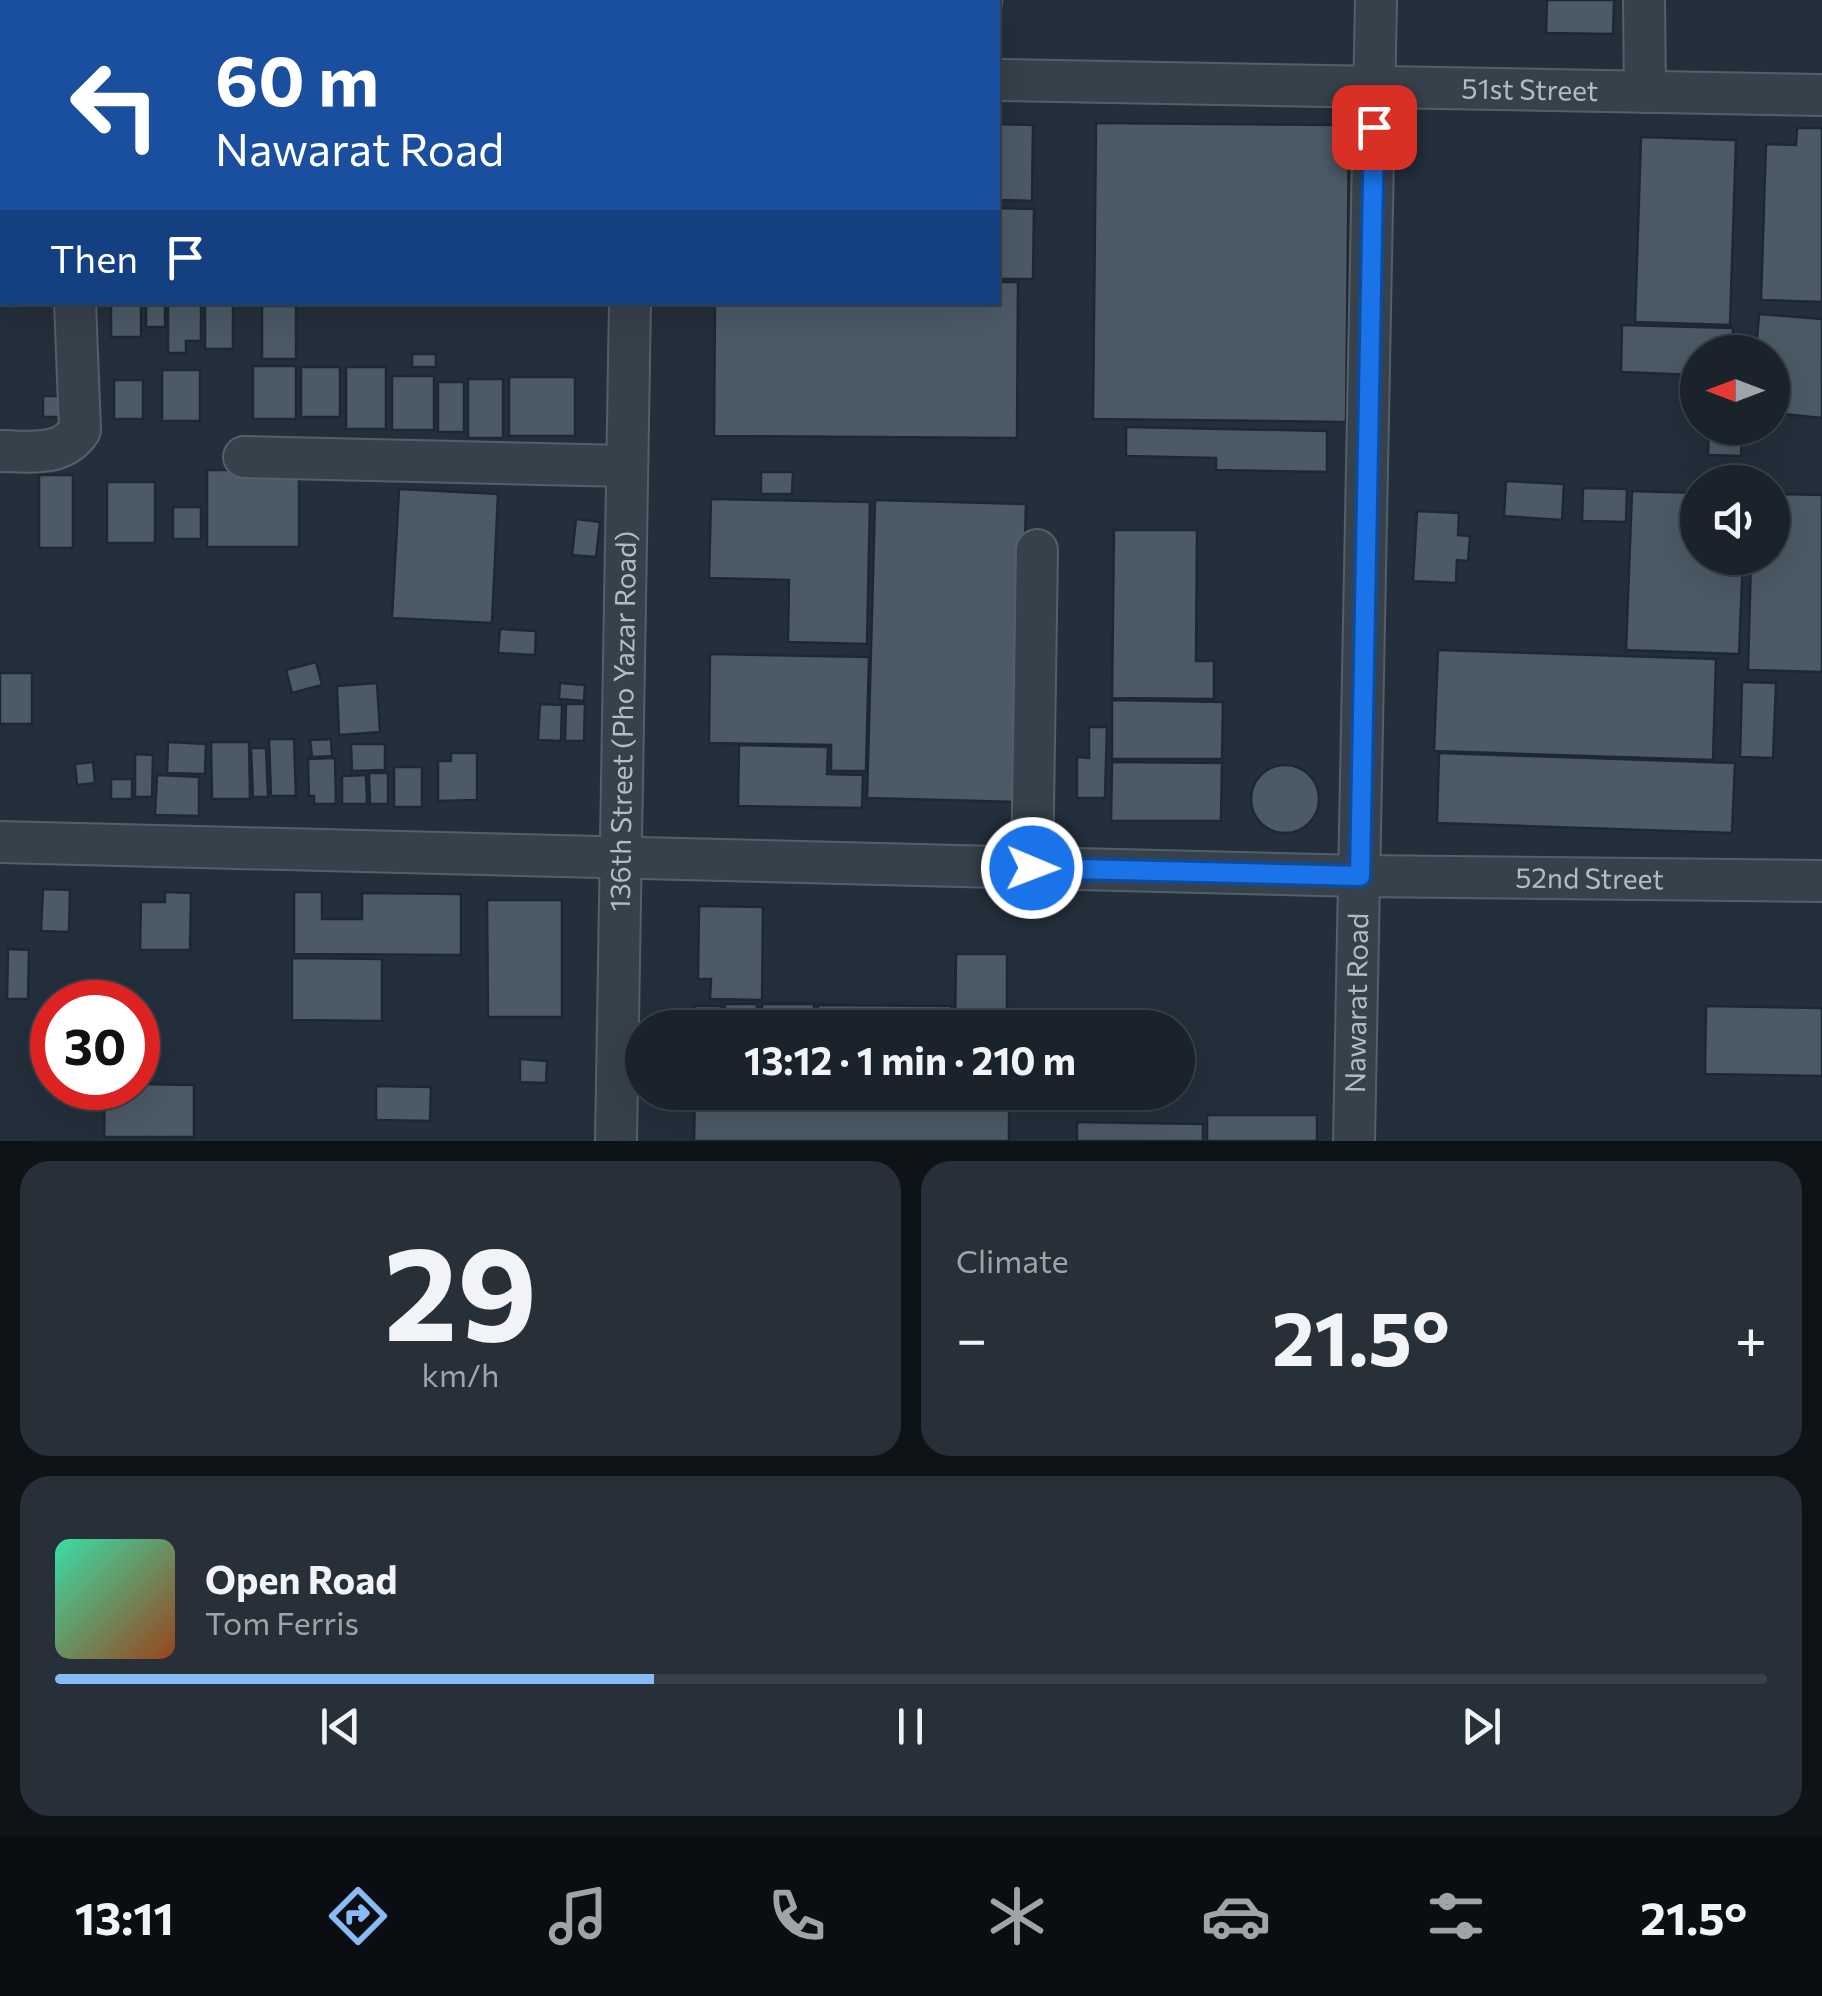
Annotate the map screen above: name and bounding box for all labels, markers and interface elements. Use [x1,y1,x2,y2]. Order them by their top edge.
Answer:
text: 60 m [215,35,379,120]
icon: left [50,40,180,170]
street label: 51st Street [1461,70,1599,107]
pin [1332,85,1417,170]
icon: arrive [1347,100,1402,155]
text: Nawarat Road [215,120,504,175]
icon: arrive [158,230,213,285]
text: Then [50,234,138,281]
north arrow [1680,335,1790,445]
map controls [1680,335,1790,575]
button: sound [1680,465,1790,575]
street label: 136th Street (Pho Yazar Road) [602,531,642,912]
position arrow [980,816,1084,920]
street label: 52nd Street [1515,860,1664,895]
street label: Nawarat Road [1337,913,1374,1093]
speed limit sign: 30 [30,980,160,1110]
text: 13:12 · 1 min · 210 m [744,1036,1076,1083]
text: 29 [384,1209,537,1368]
text: Climate [956,1240,1069,1280]
text: 21.5° [1272,1290,1450,1381]
text: − [956,1303,987,1370]
text: + [1735,1303,1767,1370]
text: km/h [422,1354,499,1394]
text: Open Road [205,1555,398,1602]
text: Tom Ferris [205,1602,359,1642]
icon: previous [313,1699,368,1754]
icon: pause [883,1699,938,1754]
icon: next [1454,1699,1509,1754]
icon: directions [323,1881,393,1951]
icon: music [543,1881,613,1951]
icon: phone [762,1881,832,1951]
icon: climate [982,1881,1052,1951]
icon: car [1201,1881,1271,1951]
icon: filters [1421,1881,1491,1951]
text: 13:11 [75,1889,174,1944]
text: 21.5° [1640,1889,1747,1944]

